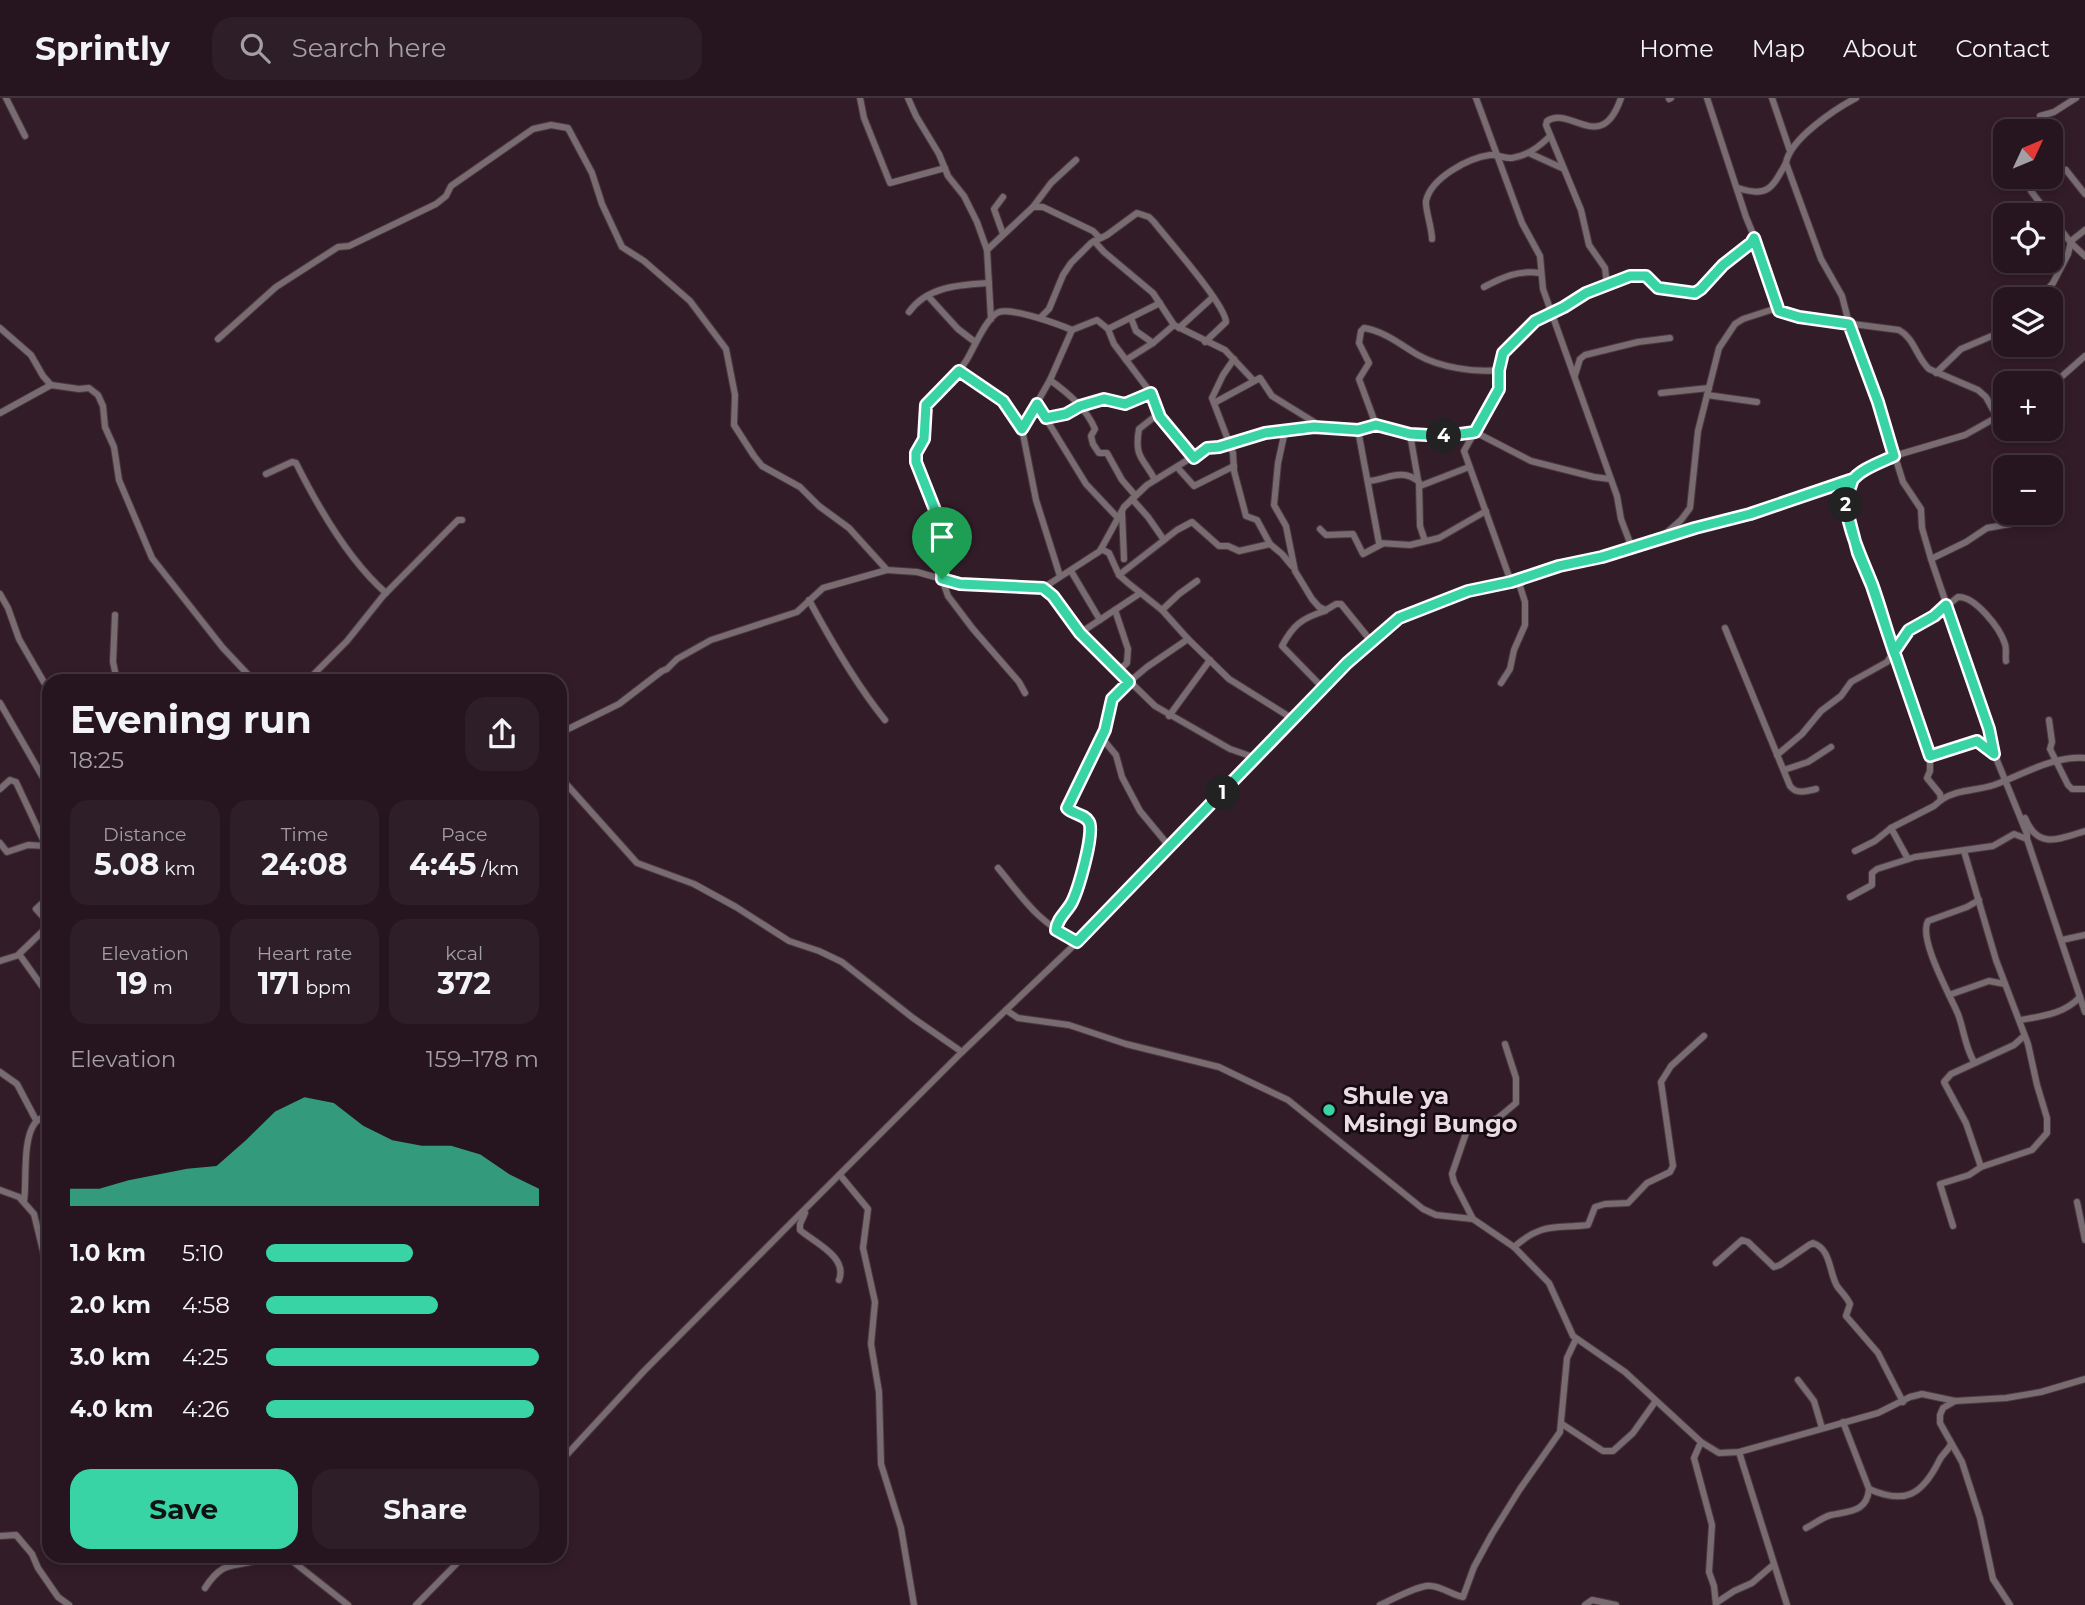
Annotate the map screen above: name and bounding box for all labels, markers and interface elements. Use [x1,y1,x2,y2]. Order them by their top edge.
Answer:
search box [212,17,702,80]
text: Sprintly [35,28,170,68]
icon: search [236,29,274,67]
text: Search here [292,32,446,64]
text: Home [1639,34,1714,63]
text: Map [1752,34,1805,63]
text: About [1843,34,1917,63]
text: Contact [1955,34,2050,63]
north arrow [1993,119,2063,189]
map controls [1993,119,2063,525]
button: locate [1993,203,2063,273]
button: layers [1993,287,2063,357]
button: + [1993,371,2063,441]
pin: 4 [1426,418,1462,454]
text: 4 [1437,424,1450,447]
button: − [1993,455,2063,525]
pin: 2 [1828,488,1864,522]
text: 2 [1840,493,1851,516]
pin [912,507,972,579]
icon: arrive [923,518,961,556]
text: Evening run [70,696,312,743]
button: share [465,697,539,771]
text: 18:25 [70,746,124,774]
pin: 1 [1206,776,1240,810]
text: 1 [1219,781,1226,804]
text: Distance [103,823,187,846]
text: Time [281,823,328,846]
text: Pace [441,823,487,846]
text: 5.08 [94,846,159,883]
text: 24:08 [261,846,348,883]
text: 4:45 [409,846,476,883]
text: km [159,857,196,880]
text: /km [476,857,519,880]
text: Elevation [101,942,189,965]
text: Heart rate [257,942,352,965]
text: kcal [445,942,483,965]
text: 19 [117,965,148,1002]
text: 171 [258,965,300,1002]
text: 372 [437,965,491,1002]
text: m [148,976,173,999]
text: bpm [300,976,351,999]
text: Elevation [70,1045,176,1073]
text: 159–178 m [426,1045,539,1073]
place label: Shule ya Msingi Bungo [1343,1081,1517,1138]
marker: Shule ya Msingi Bungo [1321,1102,1337,1118]
text: 1.0 km [70,1239,146,1267]
text: 5:10 [182,1239,223,1267]
text: 2.0 km [70,1291,151,1319]
text: 4:58 [182,1291,230,1319]
text: 3.0 km [70,1343,151,1371]
text: 4:25 [182,1343,228,1371]
text: 4.0 km [70,1395,153,1423]
text: 4:26 [182,1395,229,1423]
button: Save [70,1469,298,1549]
button: Share [312,1469,539,1549]

